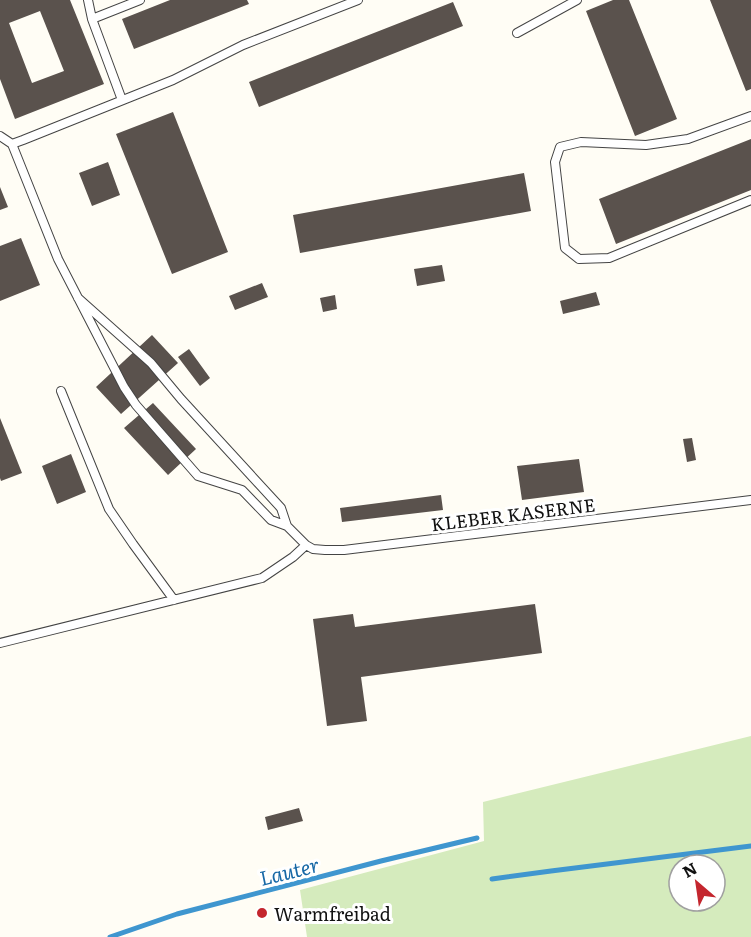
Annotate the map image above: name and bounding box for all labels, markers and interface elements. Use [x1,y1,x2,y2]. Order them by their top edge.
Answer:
street label: KLEBER KASERNE [429,491,597,537]
water label: Lauter [256,848,322,892]
north arrow [667,853,727,913]
text: N [678,855,701,883]
place label: Warmfreibad [274,900,391,927]
marker: Warmfreibad [255,906,269,920]

